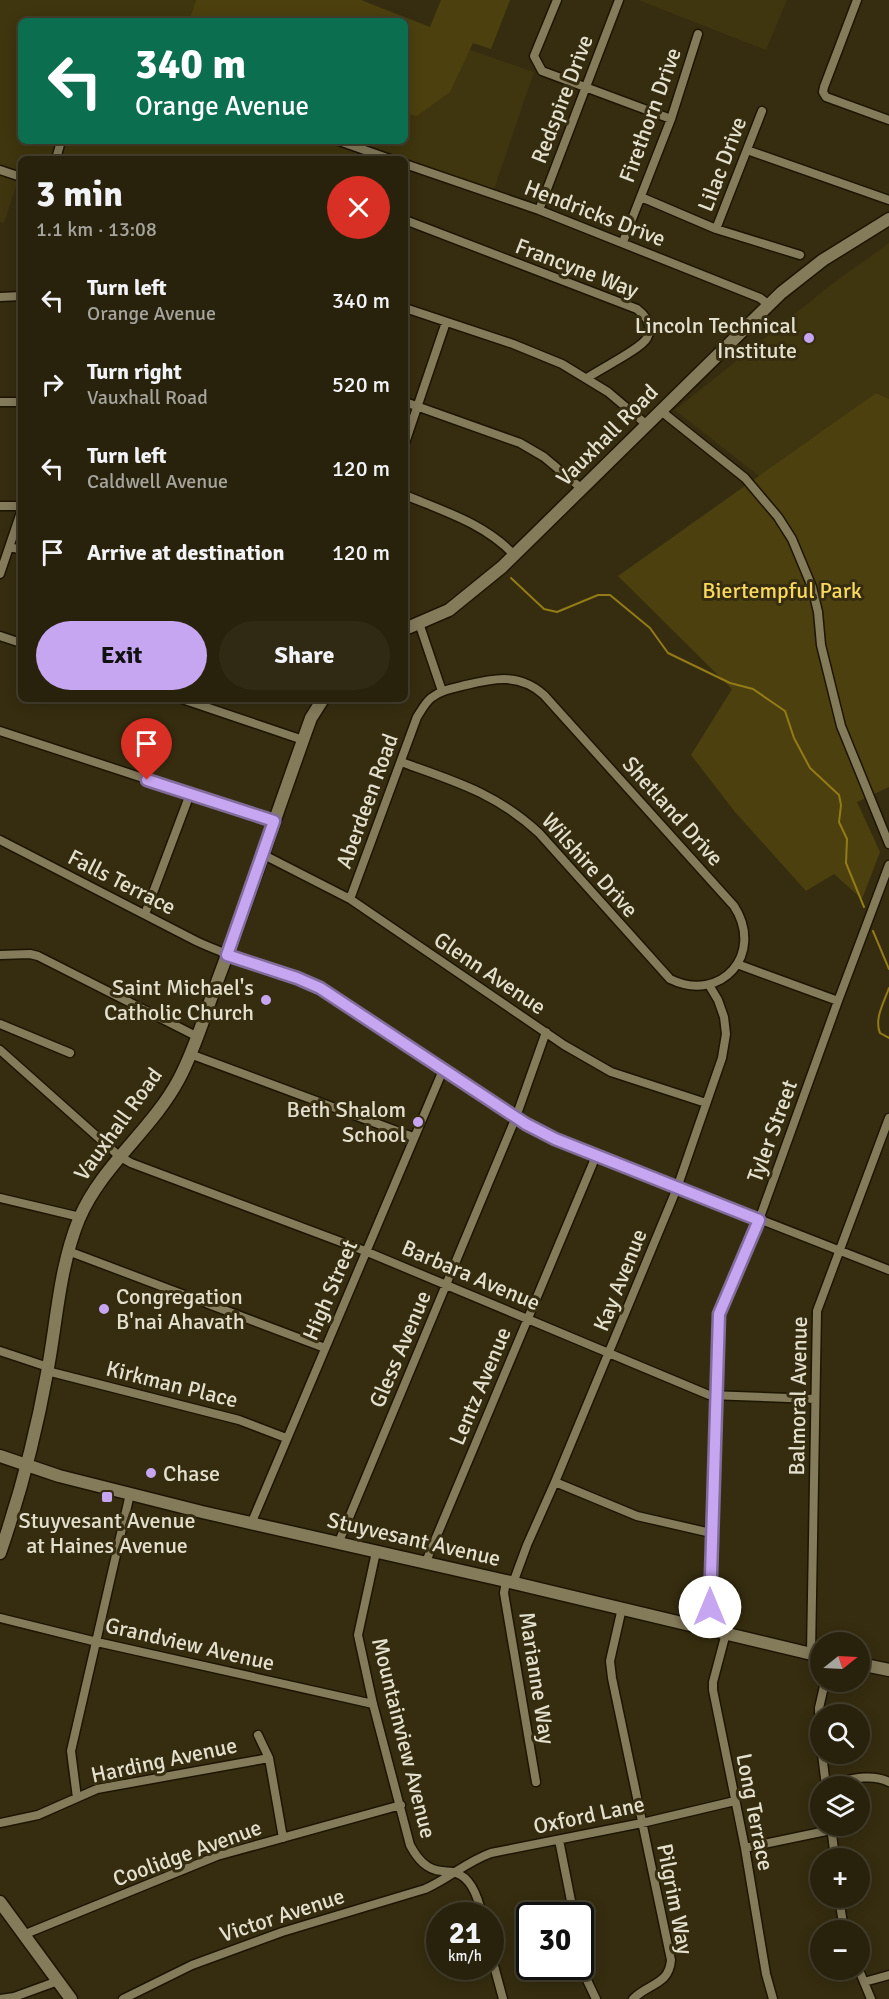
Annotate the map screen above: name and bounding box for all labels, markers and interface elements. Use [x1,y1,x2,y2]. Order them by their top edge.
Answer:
street label: Redspire Drive [525,31,599,167]
text: 340 m [135,39,246,90]
icon: left [36,42,114,120]
street label: Firethorn Drive [613,44,687,186]
text: Orange Avenue [135,90,309,123]
street label: Lilac Drive [692,113,752,215]
text: 3 min [36,172,123,217]
street label: Hendricks Drive [521,174,669,252]
button: close [327,176,390,239]
text: 1.1 km · 13:08 [36,217,157,242]
street label: Francyne Way [512,232,643,304]
text: Turn left [87,274,167,301]
icon: left [36,284,69,317]
text: 340 m [332,287,390,314]
text: Orange Avenue [87,301,216,326]
place label: Lincoln Technical Institute [635,312,797,364]
marker: Lincoln Technical Institute [802,331,816,345]
text: Turn right [87,358,182,385]
icon: right [36,368,69,401]
text: 520 m [332,371,390,398]
street label: Vauxhall Road [550,378,664,492]
text: Vauxhall Road [87,385,208,410]
text: Turn left [87,442,167,469]
icon: left [36,452,69,485]
text: 120 m [332,455,390,482]
text: Caldwell Avenue [87,469,228,494]
icon: arrive [36,536,69,569]
text: Arrive at destination [87,539,284,566]
text: 120 m [332,539,390,566]
park label: Biertempful Park [702,577,862,604]
button: Exit [36,621,207,690]
button: Share [219,621,390,690]
pin [121,718,172,780]
icon: arrive [130,727,163,760]
street label: Aberdeen Road [330,730,404,872]
street label: Shetland Drive [617,751,729,871]
street label: Wilshire Drive [536,807,644,923]
street label: Falls Terrace [64,843,180,921]
street label: Glenn Avenue [429,926,551,1020]
place label: Saint Michael's Catholic Church [104,974,254,1026]
marker: Saint Michael's Catholic Church [259,993,273,1007]
street label: Vauxhall Road [68,1062,168,1186]
street label: Tyler Street [741,1076,803,1186]
place label: Beth Shalom School [287,1096,406,1148]
marker: Beth Shalom School [411,1115,425,1129]
street label: Kay Avenue [587,1225,653,1335]
street label: Barbara Avenue [398,1234,544,1316]
street label: High Street [297,1235,363,1344]
place label: Congregation B'nai Ahavath [116,1283,245,1335]
street label: Gless Avenue [363,1287,437,1411]
marker: Congregation B'nai Ahavath [97,1302,111,1316]
street label: Balmoral Avenue [783,1316,813,1476]
street label: Lentz Avenue [443,1323,517,1449]
street label: Kirkman Place [103,1355,241,1413]
place label: Chase [163,1460,220,1487]
marker: Chase [144,1466,158,1480]
marker: Stuyvesant Avenue at Haines Avenue [100,1490,114,1504]
street label: Stuyvesant Avenue [325,1506,503,1572]
place label: Stuyvesant Avenue at Haines Avenue [18,1507,196,1559]
position arrow [678,1575,742,1639]
street label: Marianne Way [513,1610,561,1747]
street label: Grandview Avenue [103,1611,277,1677]
north arrow [810,1632,870,1692]
map controls [810,1632,870,1980]
street label: Mountainview Avenue [366,1635,442,1841]
button: search [810,1704,870,1764]
street label: Harding Avenue [88,1731,240,1789]
street label: Long Terrace [730,1751,780,1873]
button: layers [810,1776,870,1836]
street label: Oxford Lane [531,1790,647,1840]
street label: Coolidge Avenue [109,1814,265,1892]
street label: Pilgrim Way [651,1841,699,1957]
button: + [810,1848,870,1908]
street label: Victor Avenue [216,1882,348,1948]
speed limit sign: 30 [516,1902,594,1980]
text: 21 [449,1915,481,1952]
button: − [810,1920,870,1980]
text: km/h [448,1947,482,1965]

